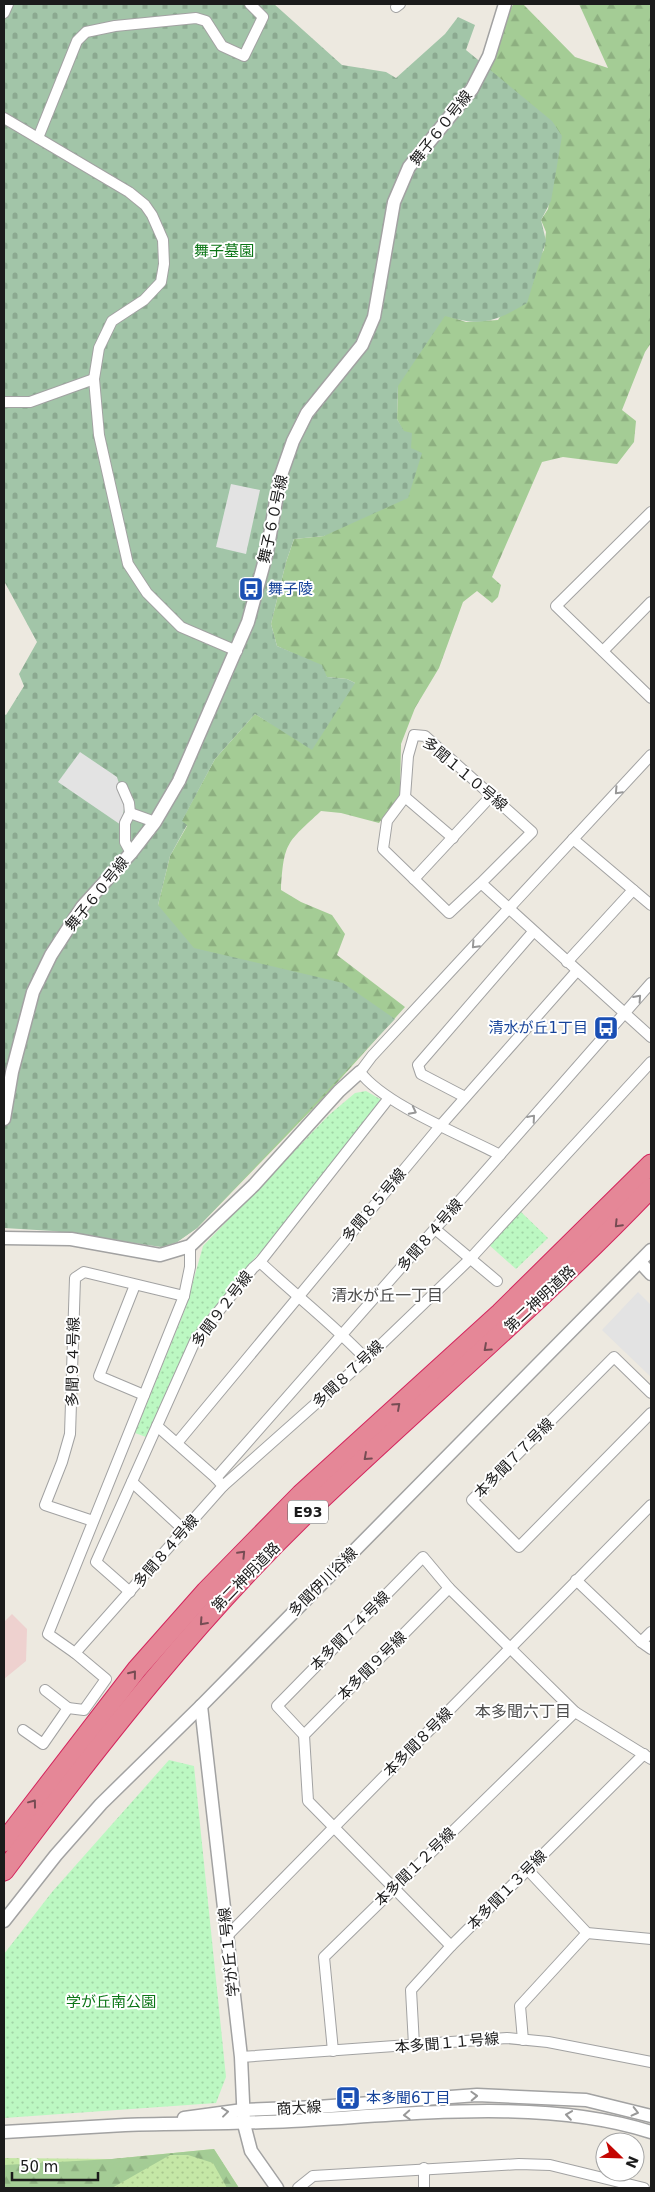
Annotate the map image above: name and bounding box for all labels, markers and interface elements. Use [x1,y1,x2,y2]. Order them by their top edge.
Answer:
street label: 舞子６０号線 [406,87,476,169]
park label: 舞子墓園 [194,242,254,260]
street label: 舞子６０号線 [255,473,291,565]
bus stop icon: 舞子陵 [238,576,264,602]
place label: 舞子陵 [268,580,313,598]
street label: 多聞１１０号線 [419,733,511,815]
one-way arrow [615,785,624,794]
street label: 舞子６０号線 [62,853,132,935]
one-way arrow [472,940,481,949]
one-way arrow [632,995,641,1004]
bus stop icon: 清水が丘1丁目 [593,1015,619,1041]
place label: 清水が丘1丁目 [488,1019,588,1037]
one-way arrow [408,1105,417,1115]
one-way arrow [526,1115,535,1124]
street label: 多聞８５号線 [338,1165,410,1245]
street label: 多聞８４号線 [394,1195,466,1275]
one-way arrow [614,1218,623,1227]
street label: 第二神明道路 [501,1262,579,1336]
street label: 多聞９２号線 [188,1268,256,1350]
district label: 清水が丘一丁目 [331,1286,443,1305]
street label: 多聞９４号線 [63,1317,83,1407]
street label: 多聞８７号線 [309,1337,387,1411]
one-way arrow [484,1342,493,1351]
one-way arrow [392,1403,401,1412]
street label: 本多聞７７号線 [471,1415,557,1501]
one-way arrow [364,1451,373,1460]
road number: E93 [288,1500,328,1524]
street label: 多聞８４号線 [130,1511,202,1591]
street label: 第二神明道路 [208,1538,284,1616]
street label: 多聞伊川谷線 [285,1544,361,1620]
one-way arrow [236,1551,245,1560]
street label: 本多聞７４号線 [307,1588,393,1674]
one-way arrow [200,1616,209,1625]
street label: 本多聞９号線 [334,1628,410,1704]
one-way arrow [127,1671,136,1680]
district label: 本多聞六丁目 [475,1702,571,1721]
street label: 本多聞８号線 [380,1704,456,1780]
one-way arrow [27,1799,36,1809]
street label: 本多聞１２号線 [371,1824,459,1910]
street label: 本多聞１３号線 [464,1847,550,1933]
street label: 学が丘１号線 [215,1906,243,1998]
park label: 学が丘南公園 [66,1993,156,2011]
street label: 本多聞１１号線 [394,2029,500,2057]
bus stop icon: 本多聞6丁目 [335,2085,361,2111]
place label: 本多聞6丁目 [366,2089,451,2107]
one-way arrow [470,2091,478,2101]
street label: 商大線 [276,2098,322,2118]
one-way arrow [630,2106,639,2117]
one-way arrow [221,2107,229,2118]
one-way arrow [403,2110,411,2120]
one-way arrow [565,2111,574,2121]
north arrow [595,2132,645,2182]
scale bar [12,2150,99,2182]
text: N [622,2154,642,2171]
text: 50 m [20,2158,58,2176]

